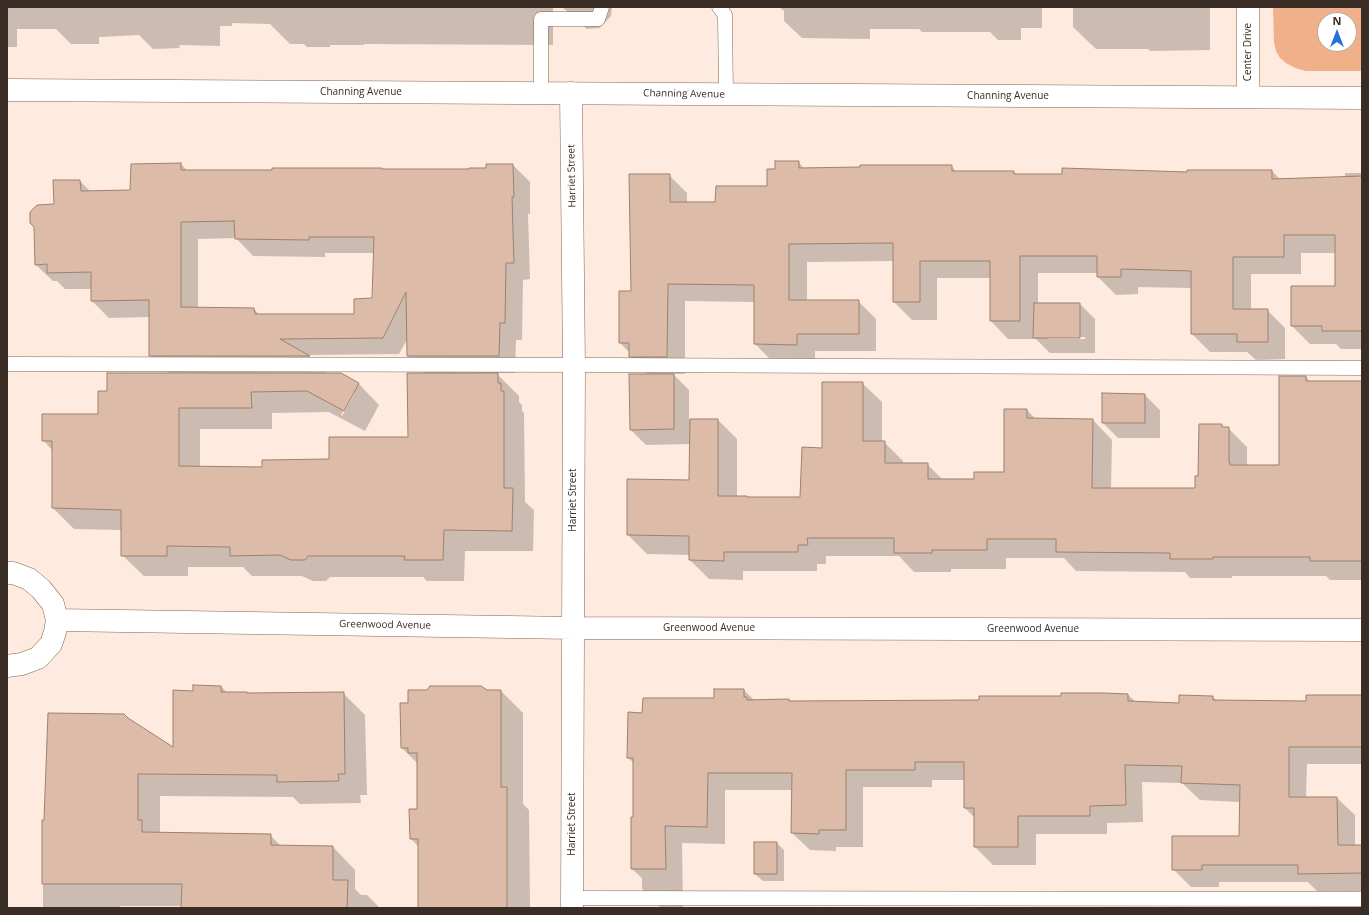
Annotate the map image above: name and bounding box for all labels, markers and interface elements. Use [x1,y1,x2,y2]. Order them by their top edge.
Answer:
north arrow [1317,12,1357,52]
text: N [1333,13,1341,28]
street label: Center Drive [1242,23,1254,81]
street label: Channing Avenue [320,86,402,98]
street label: Channing Avenue [643,87,725,101]
street label: Channing Avenue [967,90,1049,102]
street label: Harriet Street [565,144,579,208]
street label: Harriet Street [567,468,579,532]
street label: Greenwood Avenue [339,618,431,632]
street label: Greenwood Avenue [663,622,755,634]
street label: Greenwood Avenue [987,623,1079,635]
street label: Harriet Street [566,792,578,856]

